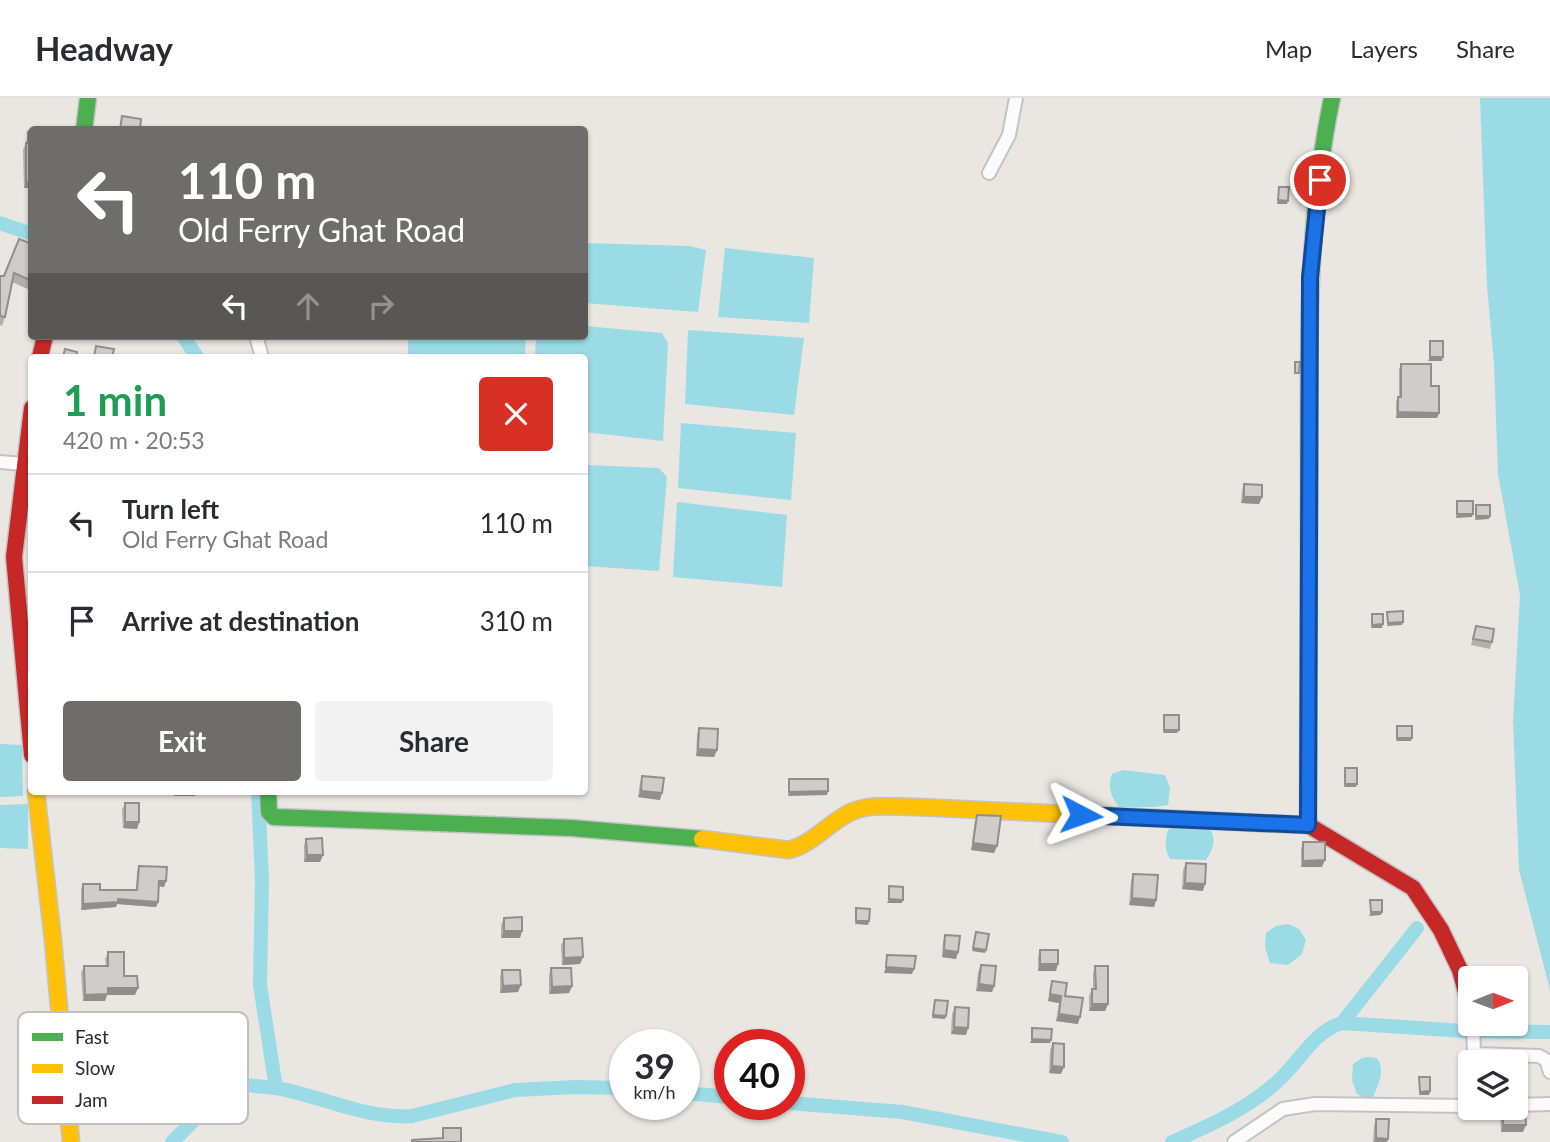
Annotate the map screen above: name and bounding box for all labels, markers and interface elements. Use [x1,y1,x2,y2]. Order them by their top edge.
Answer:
text: Headway [35,28,173,68]
text: Map [1265,34,1312,63]
text: Layers [1350,34,1418,63]
text: Share [1456,34,1515,63]
pin [1290,150,1350,210]
text: 110 m [178,151,316,209]
icon: left [63,154,154,245]
icon: arrive [1301,161,1339,199]
text: Old Ferry Ghat Road [178,210,465,249]
icon: left [216,287,254,325]
icon: ahead [289,287,327,325]
icon: right [362,287,400,325]
text: 1 min [63,375,167,425]
button: close [479,377,553,451]
text: 420 m · 20:53 [63,426,205,454]
text: Turn left [122,493,219,525]
icon: left [63,504,101,542]
text: 110 m [480,507,553,539]
text: Old Ferry Ghat Road [122,525,328,553]
icon: arrive [63,602,101,640]
text: Arrive at destination [122,605,359,637]
text: 310 m [480,605,553,637]
button: Exit [63,701,301,781]
button: Share [315,701,553,781]
position arrow [1044,778,1118,852]
north arrow [1458,966,1528,1036]
map controls [1458,966,1528,1120]
legend [18,1012,248,1124]
text: Fast [75,1025,109,1048]
speed limit sign: 40 [714,1029,805,1120]
text: 39 [634,1044,675,1086]
button: layers [1458,1050,1528,1120]
text: Slow [75,1056,115,1079]
text: km/h [633,1081,676,1103]
text: Jam [75,1088,108,1111]

